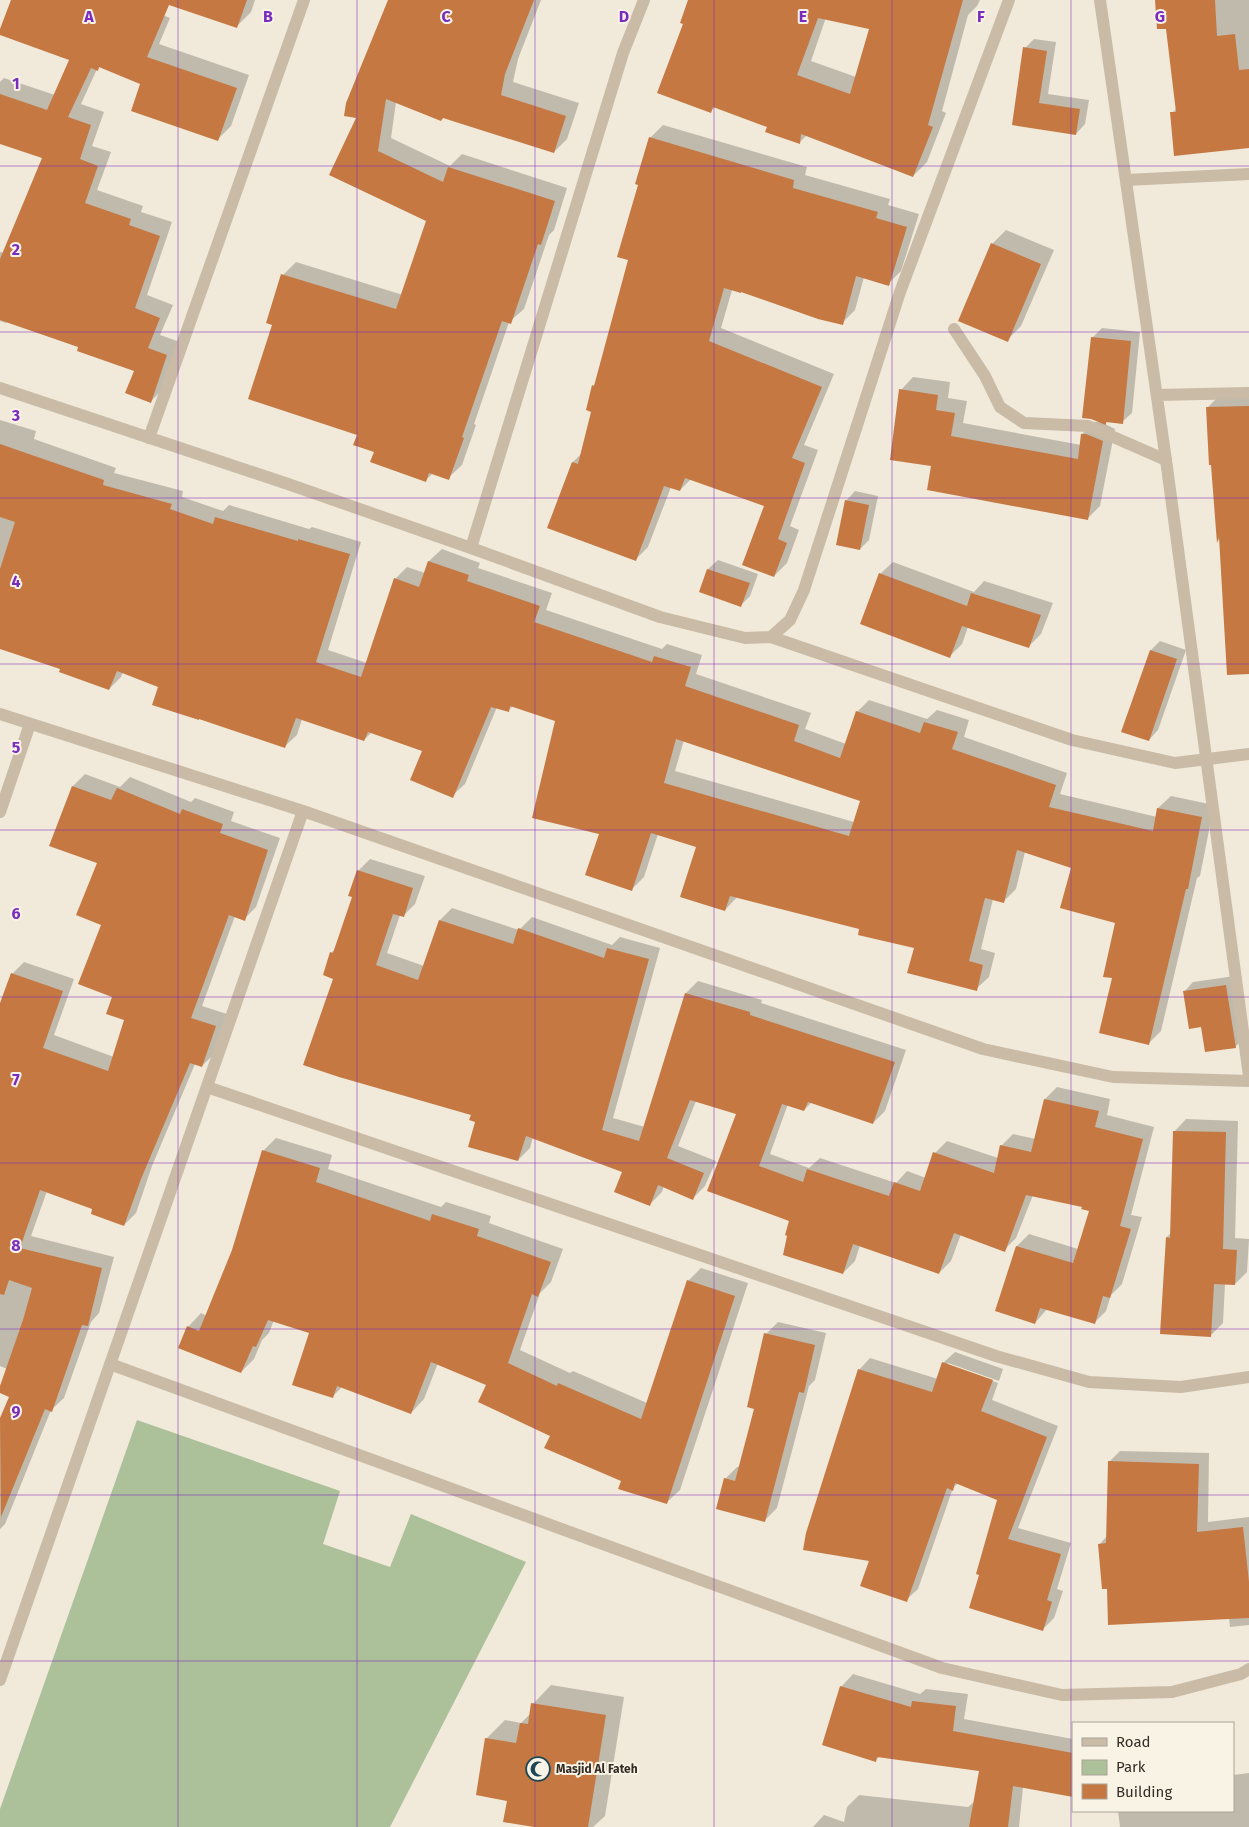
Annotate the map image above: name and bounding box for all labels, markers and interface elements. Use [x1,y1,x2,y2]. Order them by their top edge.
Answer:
text: A [83,7,94,26]
text: B [263,7,273,26]
text: C [441,7,451,26]
text: D [619,7,629,26]
text: E [799,7,807,26]
text: F [977,7,985,26]
text: G [1155,7,1165,26]
text: 1 [12,74,20,93]
text: 2 [12,240,20,259]
text: 3 [11,406,20,425]
text: 4 [11,572,21,591]
text: 5 [12,738,21,757]
text: 6 [11,904,21,923]
text: 7 [12,1070,20,1089]
text: 8 [11,1236,21,1255]
text: 9 [12,1402,21,1421]
legend [1072,1722,1234,1812]
text: Road [1116,1733,1151,1751]
mosque icon: Masjid Al Fateh [525,1756,551,1782]
text: Park [1116,1758,1146,1776]
place label: Masjid Al Fateh [556,1762,638,1776]
text: Building [1116,1783,1172,1801]

